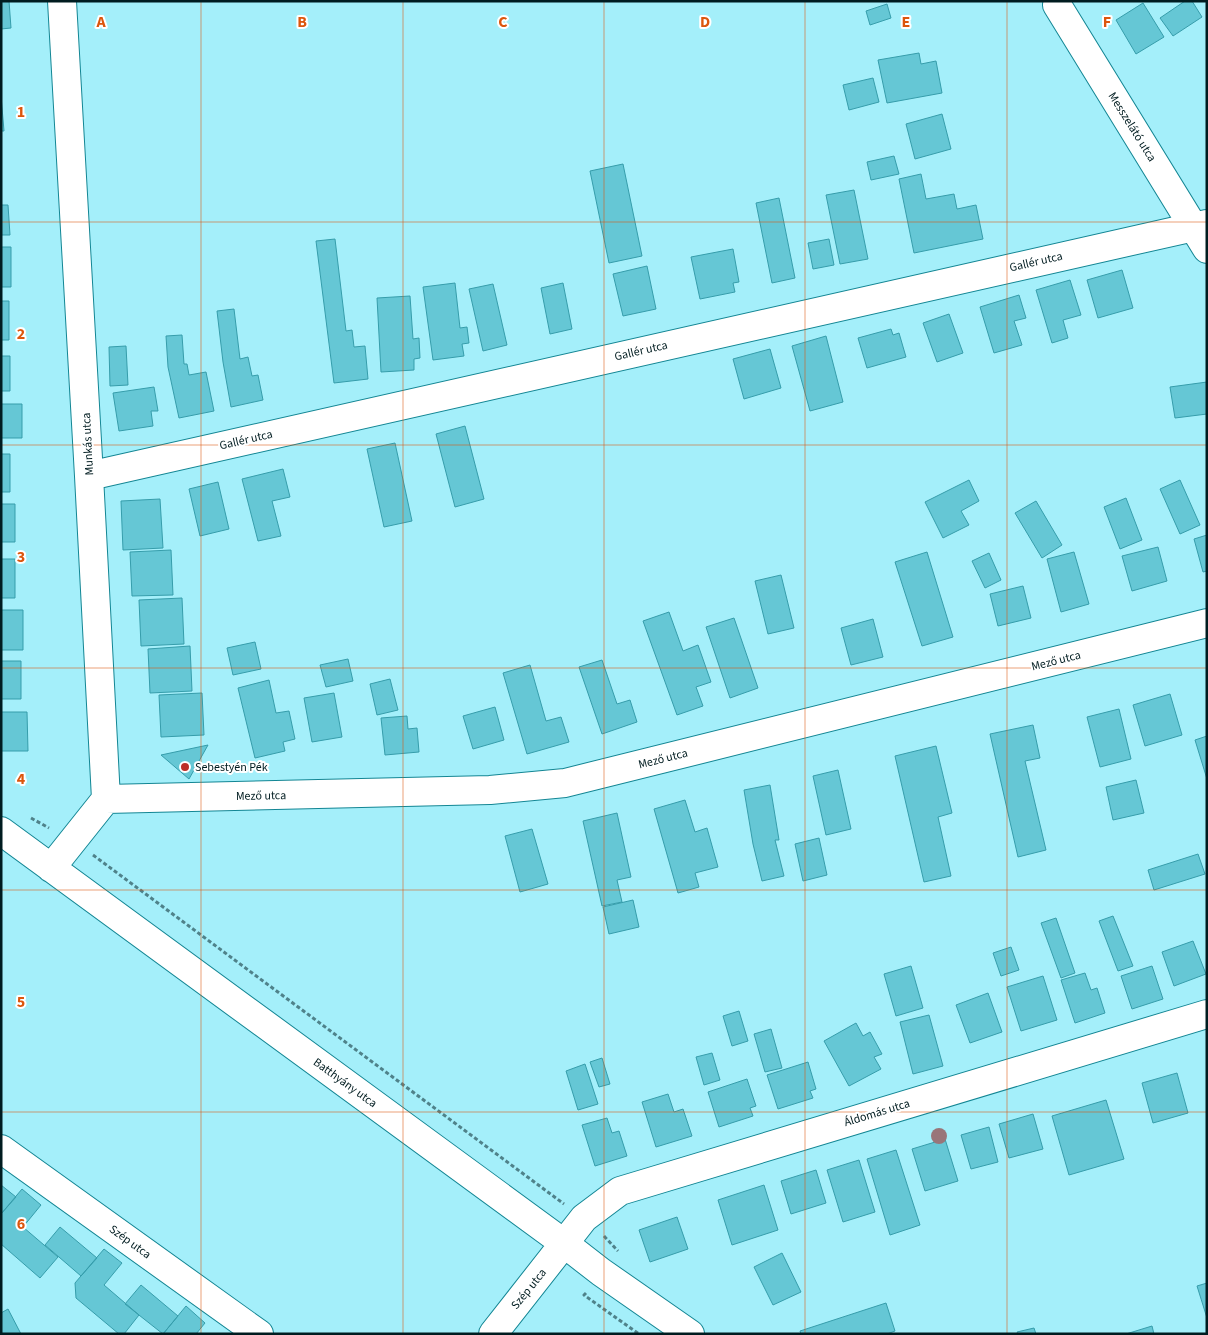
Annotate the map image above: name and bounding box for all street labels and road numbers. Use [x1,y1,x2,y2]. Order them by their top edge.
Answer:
street label: Messzelátó utca [1104,89,1160,165]
street label: Gallér utca [1008,248,1064,276]
street label: Gallér utca [613,337,669,365]
street label: Munkás utca [78,412,98,476]
street label: Gallér utca [218,426,274,454]
street label: Mező utca [1029,647,1083,675]
street label: Mező utca [636,745,690,773]
street label: Mező utca [236,787,286,805]
street label: Batthyány utca [310,1054,380,1112]
street label: Áldomás utca [842,1095,912,1131]
street label: Szép utca [105,1221,155,1263]
street label: Szép utca [507,1265,551,1313]

